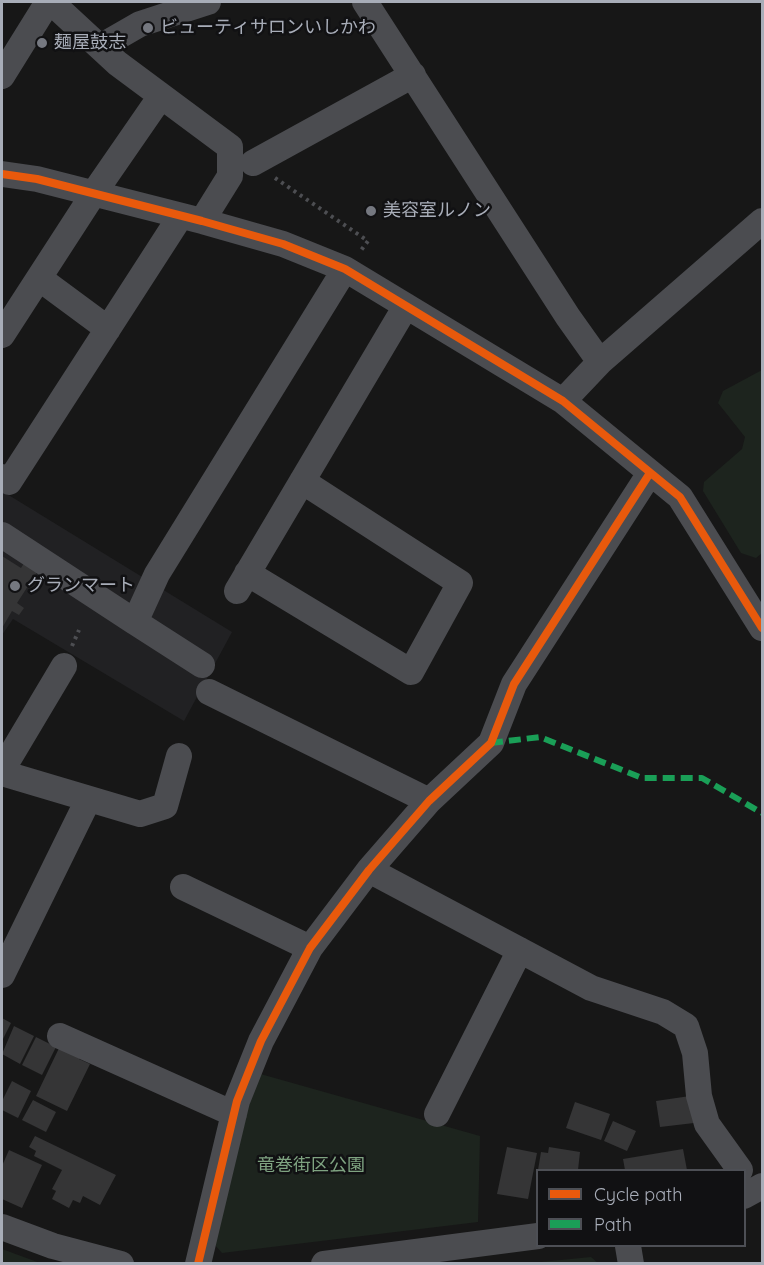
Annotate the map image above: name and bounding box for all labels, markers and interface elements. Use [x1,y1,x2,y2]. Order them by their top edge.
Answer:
place label: ビューティサロンいしかわ [160,17,376,39]
marker: ビューティサロンいしかわ [141,21,155,35]
place label: 麺屋鼓志 [54,32,126,54]
marker: 麺屋鼓志 [35,36,49,50]
place label: 美容室ルノン [383,200,491,222]
marker: 美容室ルノン [364,204,378,218]
place label: グランマート [27,575,135,597]
marker: グランマート [8,579,22,593]
park label: 竜巻街区公園 [257,1155,365,1177]
legend [536,1169,746,1247]
text: Cycle path [594,1183,682,1206]
text: Path [594,1213,632,1236]

